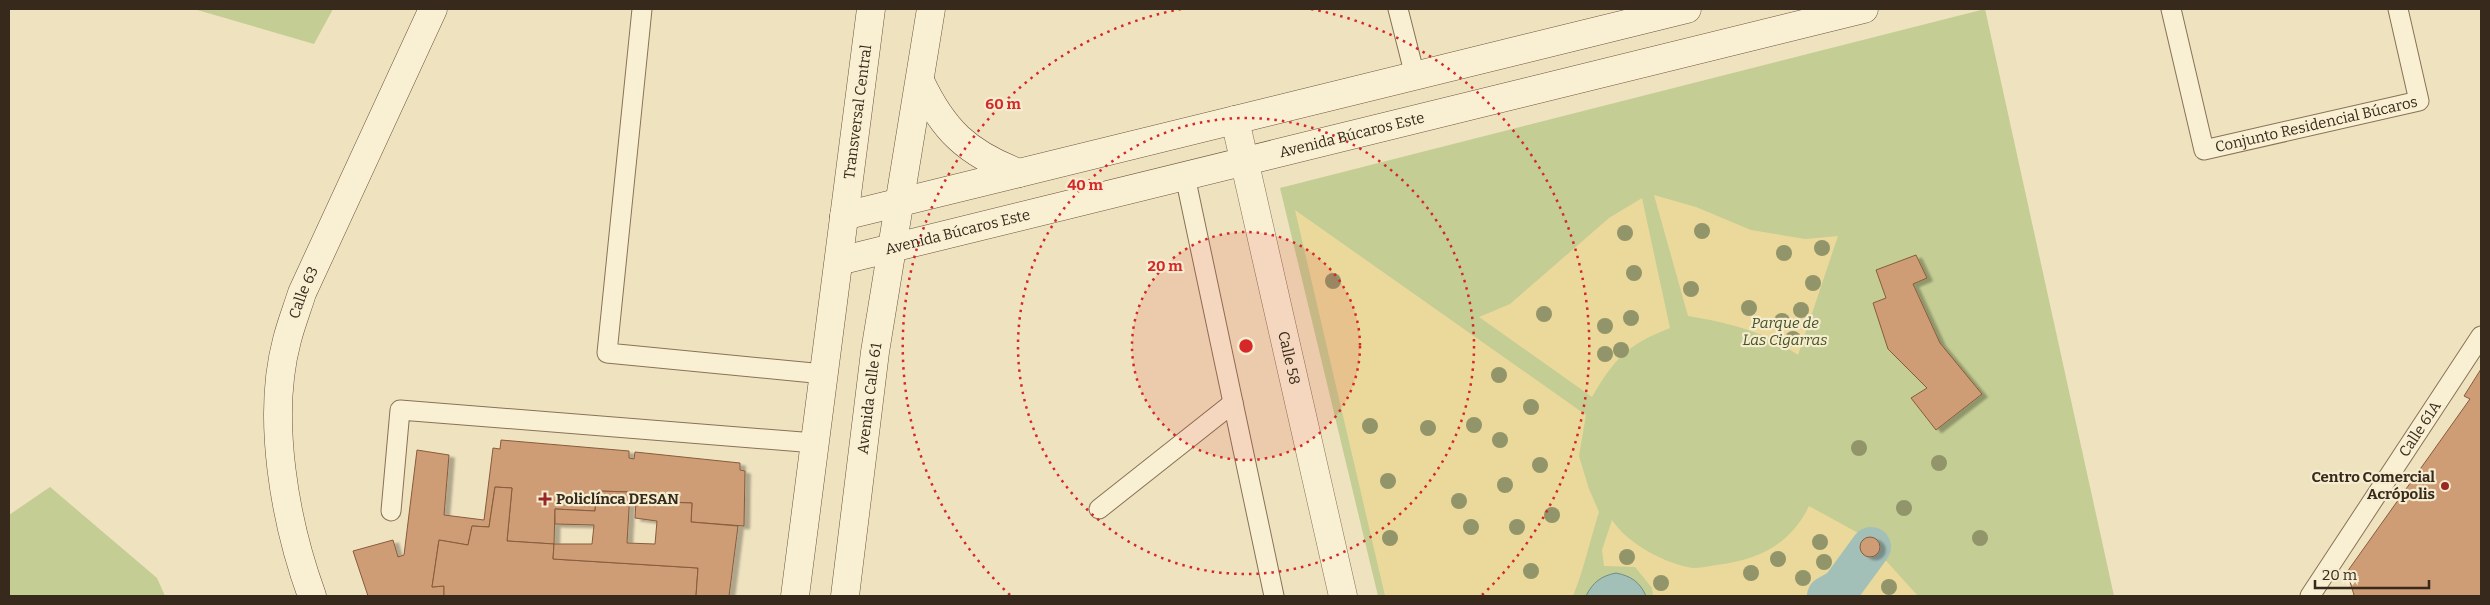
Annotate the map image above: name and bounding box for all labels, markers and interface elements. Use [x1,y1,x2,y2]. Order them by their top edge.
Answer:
street label: Transversal Central [840,44,875,180]
street label: Conjunto Residencial Búcaros [2213,93,2419,156]
text: 60 m [985,95,1021,113]
street label: Avenida Búcaros Este [1277,108,1426,161]
text: 40 m [1067,176,1104,194]
street label: Avenida Búcaros Este [883,205,1032,258]
text: 20 m [1148,257,1183,275]
street label: Calle 63 [285,264,322,321]
park label: Parque de Las Cigarras [1743,314,1828,349]
street label: Calle 58 [1274,329,1304,387]
centre of rings [1237,337,1255,355]
street label: Avenida Calle 61 [854,342,885,455]
street label: Calle 61A [2395,397,2445,460]
place label: Centro Comercial Acrópolis [2311,468,2435,503]
marker: Centro Comercial Acrópolis [2439,480,2451,492]
place label: Policlínca DESAN [556,490,679,508]
marker: Policlínca DESAN [538,492,552,506]
scale bar [2315,558,2429,590]
text: 20 m [2322,566,2358,584]

